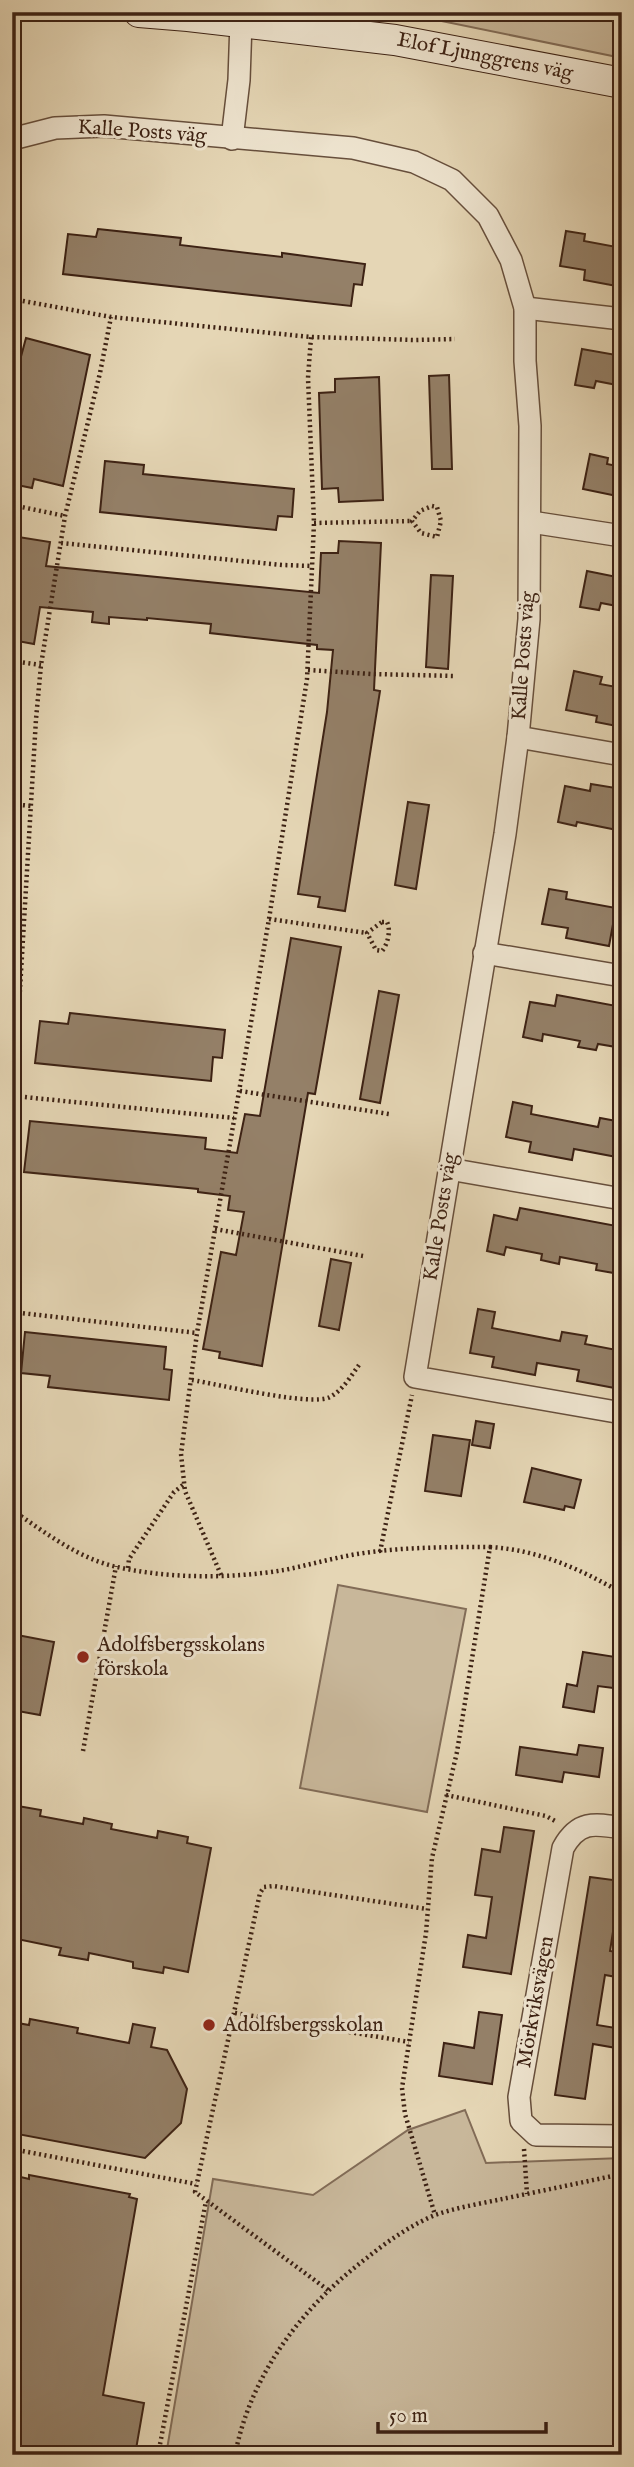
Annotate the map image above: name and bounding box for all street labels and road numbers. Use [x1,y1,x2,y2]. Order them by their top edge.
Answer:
street label: Elof Ljunggrens väg [395,27,576,87]
street label: Kalle Posts väg [77,114,208,150]
street label: Kalle Posts väg [506,590,542,721]
street label: Kalle Posts väg [418,1150,465,1283]
street label: Mörkviksvägen [511,1934,561,2070]

